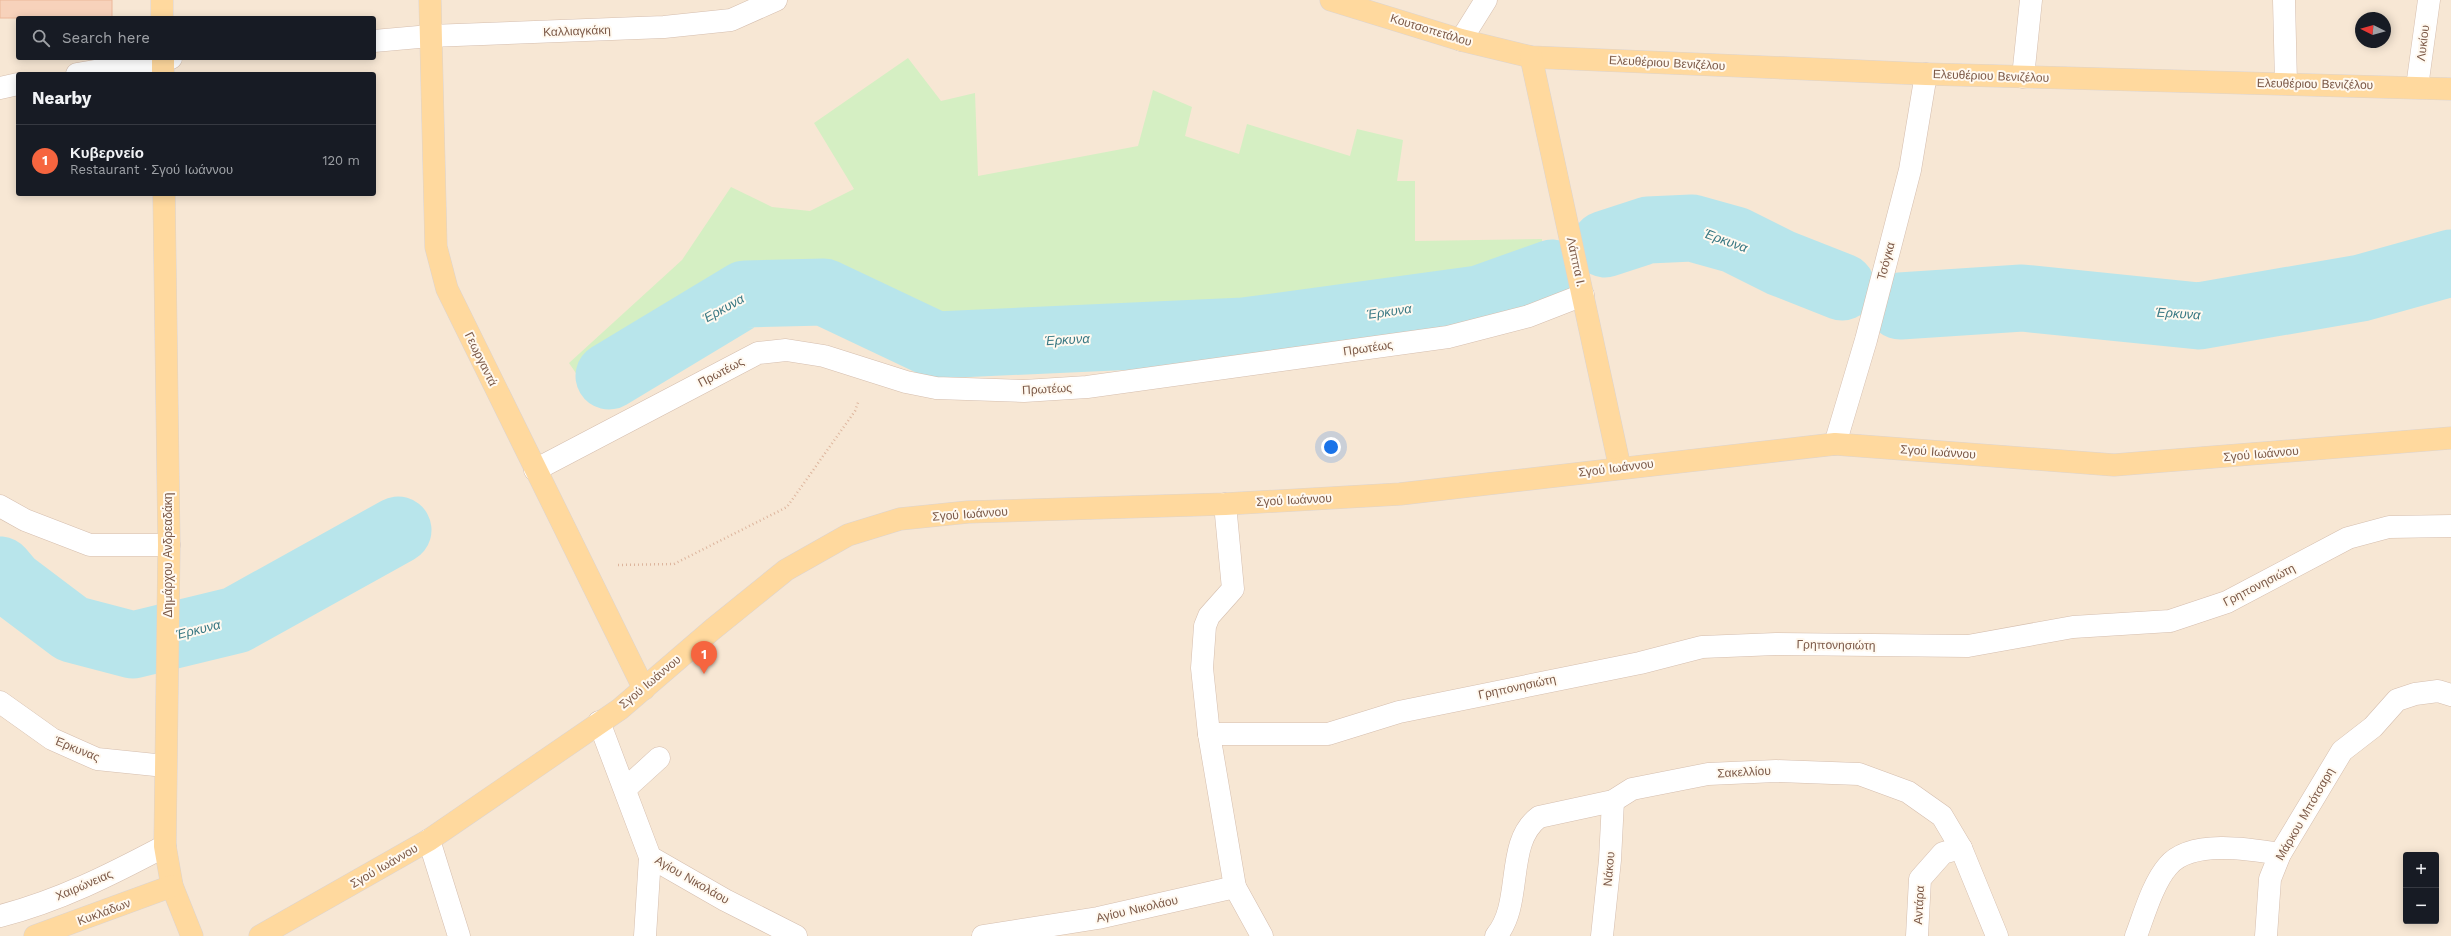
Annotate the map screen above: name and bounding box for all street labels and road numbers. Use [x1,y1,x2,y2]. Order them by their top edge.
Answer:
street label: Κουτσοπετάλου [1389,11,1473,49]
street label: Καλλιαγκάκη [543,23,611,39]
street label: Λυκίου [2414,24,2432,62]
street label: Ελευθέριου Βενιζέλου [1608,53,1726,73]
street label: Ελευθέριου Βενιζέλου [1933,67,2049,85]
street label: Ελευθέριου Βενιζέλου [2257,76,2373,92]
street label: Λάππα Ι. [1564,236,1588,288]
street label: Τσόγκα [1874,240,1898,282]
street label: Γεωργαντά [462,330,500,388]
street label: Πρωτέως [1342,338,1394,358]
street label: Πρωτέως [696,354,747,390]
street label: Πρωτέως [1022,381,1073,397]
street label: Σγού Ιωάννου [1900,442,1976,462]
street label: Σγού Ιωάννου [2223,444,2299,464]
street label: Σγού Ιωάννου [1578,456,1654,480]
street label: Σγού Ιωάννου [1256,491,1332,509]
street label: Δημάρχου Ανδρεαδάκη [161,492,175,618]
street label: Σγού Ιωάννου [932,504,1008,524]
street label: Γρηπονησιώτη [2221,561,2297,609]
street label: Γρηπονησιώτη [1796,637,1876,653]
street label: Σγού Ιωάννου [617,652,683,712]
street label: Γρηπονησιώτη [1477,672,1557,702]
street label: Έρκυνας [51,733,102,764]
street label: Σακελλίου [1717,764,1771,780]
street label: Μάρκου Μπότσαρη [2273,765,2337,863]
street label: Σγού Ιωάννου [348,841,420,891]
street label: Νάκου [1601,851,1617,887]
street label: Αγίου Νικολάου [652,853,732,907]
street label: Χαιρώνειας [53,867,115,903]
street label: Αντάρα [1911,885,1927,925]
street label: Αγίου Νικολάου [1095,893,1179,925]
street label: Κυκλάδων [76,896,132,928]

